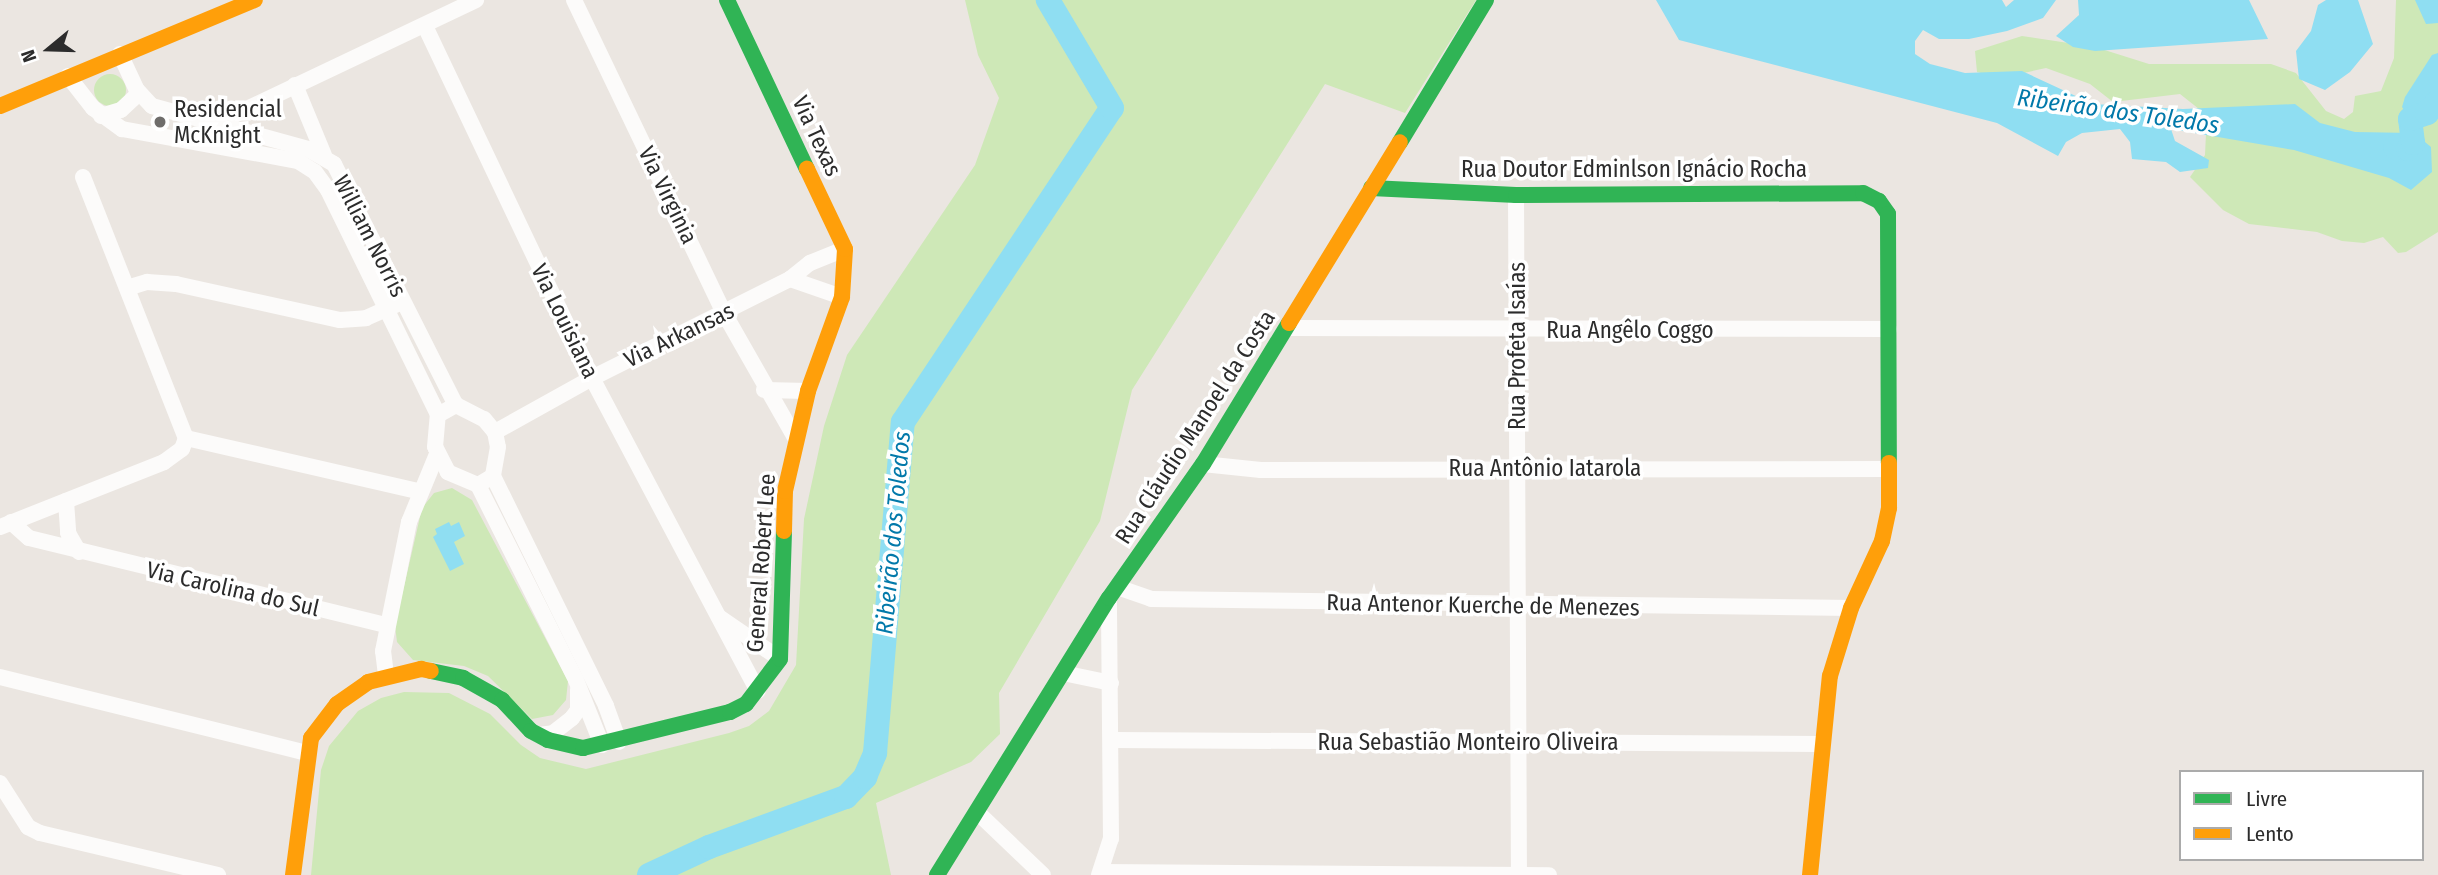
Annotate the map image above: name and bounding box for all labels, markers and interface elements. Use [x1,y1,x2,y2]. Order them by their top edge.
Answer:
north arrow [14,14,84,84]
text: N [16,47,41,65]
water label: Ribeirão dos Toledos [2015,84,2221,140]
street label: Via Texas [786,91,848,181]
place label: Residencial McKnight [174,95,282,149]
marker: Residencial McKnight [152,114,168,130]
street label: Via Virginia [633,142,703,248]
street label: Rua Doutor Edminlson Ignácio Rocha [1461,155,1807,183]
street label: William Norris [328,170,412,302]
street label: Via Louisiana [525,259,605,383]
street label: Rua Profeta Isaías [1503,262,1531,430]
street label: Via Arkansas [620,297,738,373]
street label: Rua Cláudio Manoel da Costa [1109,305,1281,549]
street label: Rua Angêlo Coggo [1546,316,1714,344]
water label: Ribeirão dos Toledos [871,430,917,636]
street label: Rua Antônio Iatarola [1449,454,1641,482]
street label: General Robert Lee [741,473,781,653]
street label: Via Carolina do Sul [144,556,322,622]
street label: Rua Antenor Kuerche de Menezes [1326,588,1640,622]
street label: Rua Sebastião Monteiro Oliveira [1317,728,1619,756]
legend [2179,770,2424,861]
text: Livre [2246,786,2287,812]
text: Lento [2246,821,2294,847]

